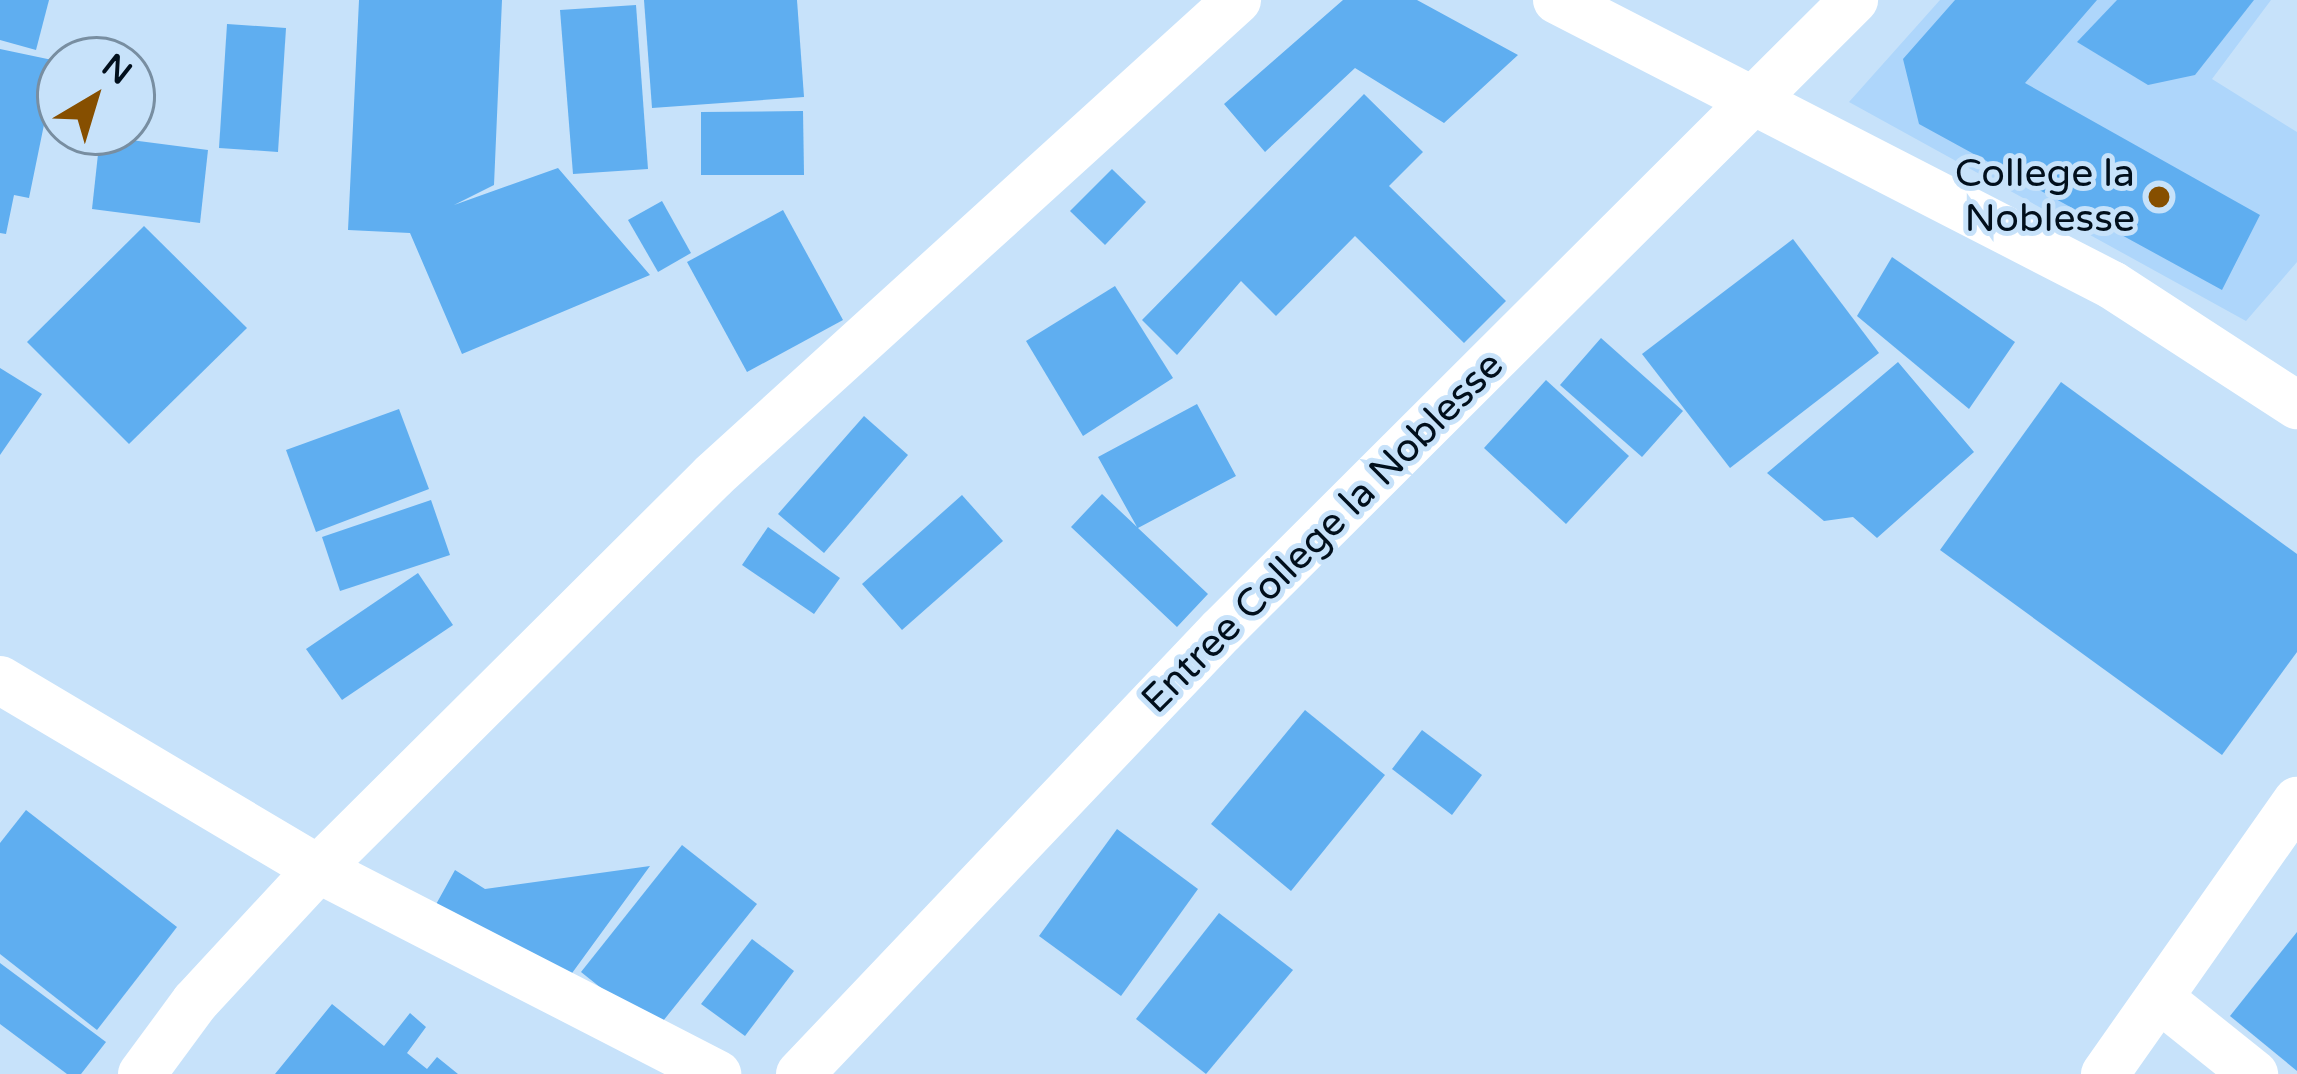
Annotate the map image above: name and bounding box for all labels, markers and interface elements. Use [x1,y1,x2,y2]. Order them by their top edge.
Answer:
north arrow [36,36,156,156]
text: N [94,46,139,93]
place label: College la Noblesse [1955,152,2135,243]
marker: College la Noblesse [2146,184,2172,210]
street label: Entree College la Noblesse [1132,342,1514,724]

